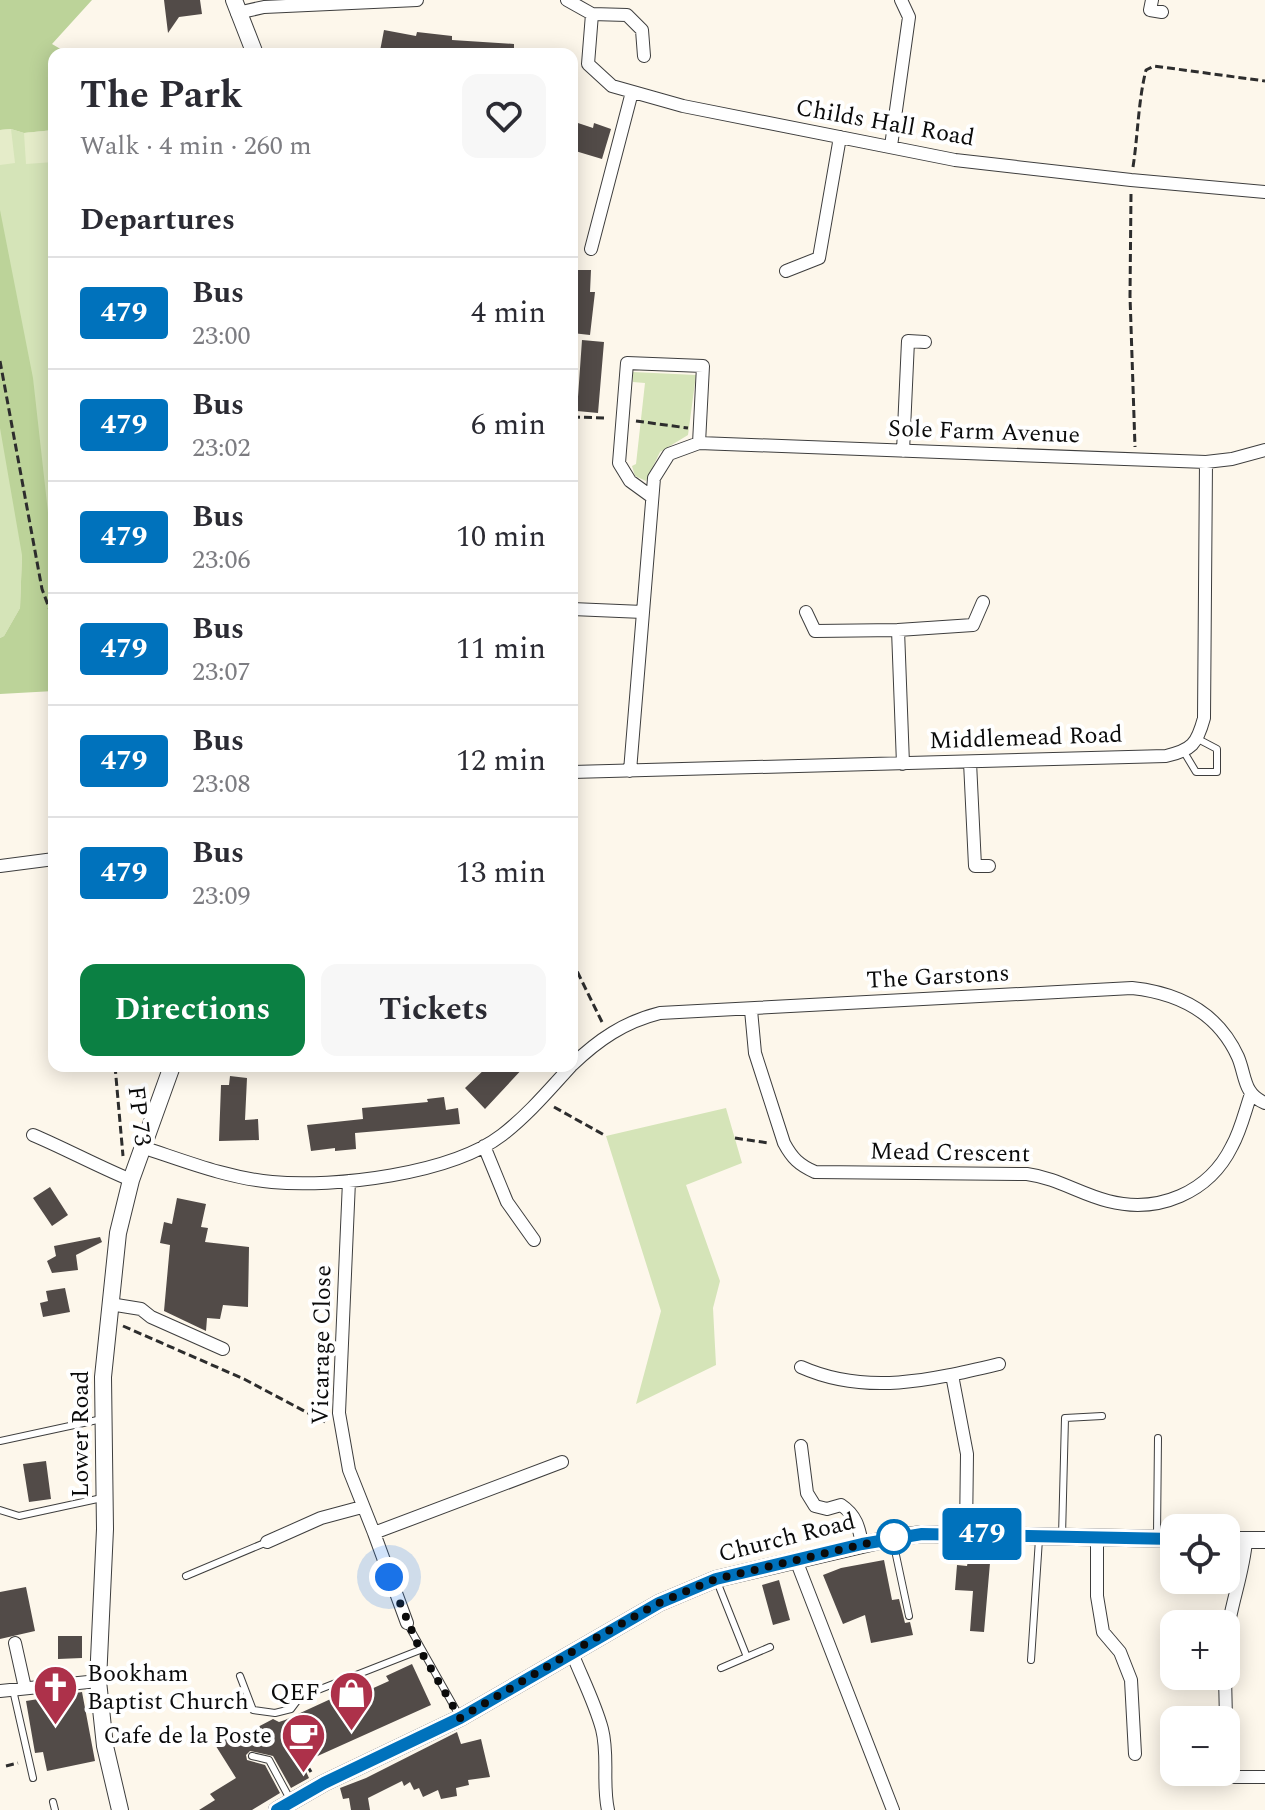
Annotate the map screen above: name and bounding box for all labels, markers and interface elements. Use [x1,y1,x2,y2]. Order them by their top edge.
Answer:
text: The Park [80,67,243,125]
button: heart [462,74,546,158]
street label: Childs Hall Road [793,90,977,156]
text: Walk · 4 min · 260 m [80,126,312,166]
text: Departures [80,197,235,243]
text: Bus [192,270,244,316]
text: 4 min [471,290,546,336]
text: 479 [100,291,148,334]
text: 23:00 [192,316,251,356]
text: Bus [192,382,244,428]
text: 6 min [471,402,546,448]
text: 479 [100,403,148,446]
street label: Sole Farm Avenue [887,411,1081,453]
text: 23:02 [192,428,251,468]
text: Bus [192,494,244,540]
text: 10 min [456,514,546,560]
text: 479 [100,515,148,558]
text: 23:06 [192,540,251,580]
text: Bus [192,606,244,652]
text: 11 min [456,626,546,672]
text: 479 [100,627,148,670]
text: 23:07 [192,652,251,692]
street label: Middlemead Road [929,717,1123,759]
text: Bus [192,718,244,764]
text: 12 min [456,738,546,784]
text: 479 [100,739,148,782]
text: 23:08 [192,764,251,804]
text: Bus [192,830,244,876]
text: 13 min [456,850,546,896]
text: 479 [100,851,148,894]
text: 23:09 [192,876,251,916]
street label: The Garstons [865,955,1011,999]
button: Directions [80,964,305,1056]
button: Tickets [321,964,546,1056]
street label: FP 73 [117,1084,161,1148]
street label: Mead Crescent [869,1134,1031,1172]
street label: Vicarage Close [303,1265,341,1425]
street label: Lower Road [63,1370,99,1498]
street label: Church Road [715,1504,859,1572]
line badge: 479 [936,1508,1028,1560]
text: 479 [958,1512,1006,1555]
map controls [1160,1514,1240,1786]
button: locate [1160,1514,1240,1594]
unlabelled marker [877,1520,911,1554]
your location [369,1557,409,1597]
button: + [1160,1610,1240,1690]
place label: Bookham Baptist Church [87,1656,249,1720]
church icon: Bookham Baptist Church [32,1664,80,1727]
shop icon: QEF [327,1669,375,1732]
place label: QEF [270,1675,320,1711]
button: − [1160,1706,1240,1786]
cafe icon: Cafe de la Poste [279,1712,327,1775]
place label: Cafe de la Poste [103,1718,272,1754]

